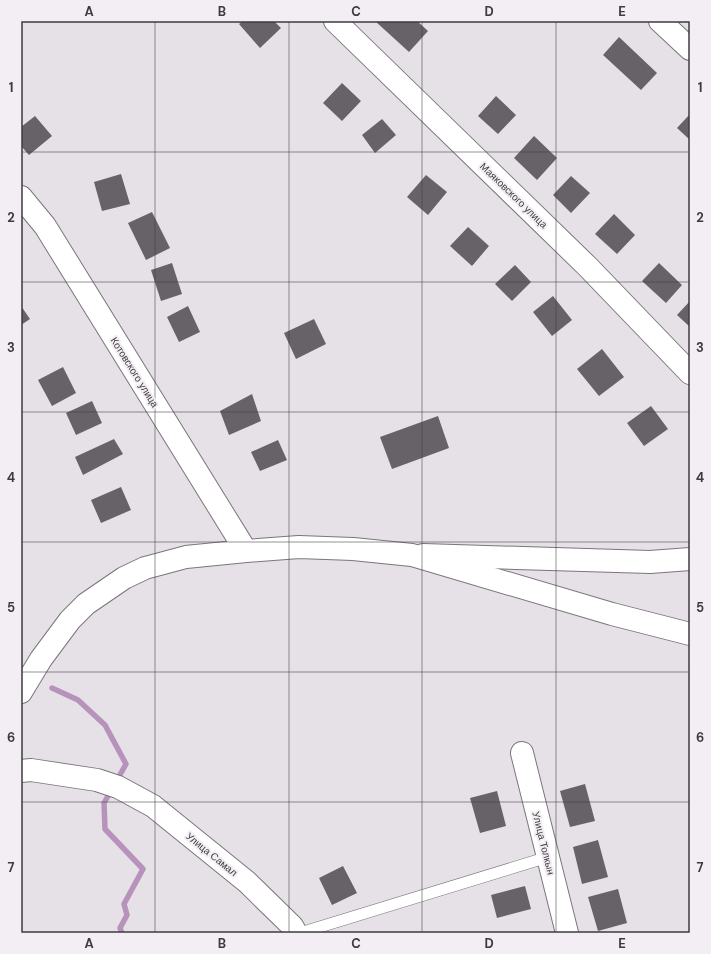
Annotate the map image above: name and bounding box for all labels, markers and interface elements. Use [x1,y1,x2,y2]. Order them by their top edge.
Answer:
text: A [84,3,94,20]
text: B [218,3,226,20]
text: C [351,3,361,20]
text: D [484,3,494,20]
text: E [618,3,626,20]
text: 1 [9,79,13,96]
text: 1 [698,79,702,96]
street label: Маяковского улица [477,160,550,231]
text: 2 [7,209,15,226]
text: 2 [696,209,704,226]
street label: Котовского улица [108,335,162,410]
text: 3 [7,339,15,356]
text: 3 [696,339,704,356]
text: 4 [7,469,15,486]
text: 4 [696,469,704,486]
text: 5 [7,599,15,616]
text: 5 [696,599,704,616]
text: 6 [7,729,15,746]
text: 6 [696,729,704,746]
street label: Улица Толкын [529,810,558,876]
street label: Улица Самал [183,830,240,879]
text: 7 [8,859,15,876]
text: 7 [697,859,704,876]
text: A [84,935,94,952]
text: B [218,935,226,952]
text: C [351,935,361,952]
text: D [484,935,494,952]
text: E [618,935,626,952]

